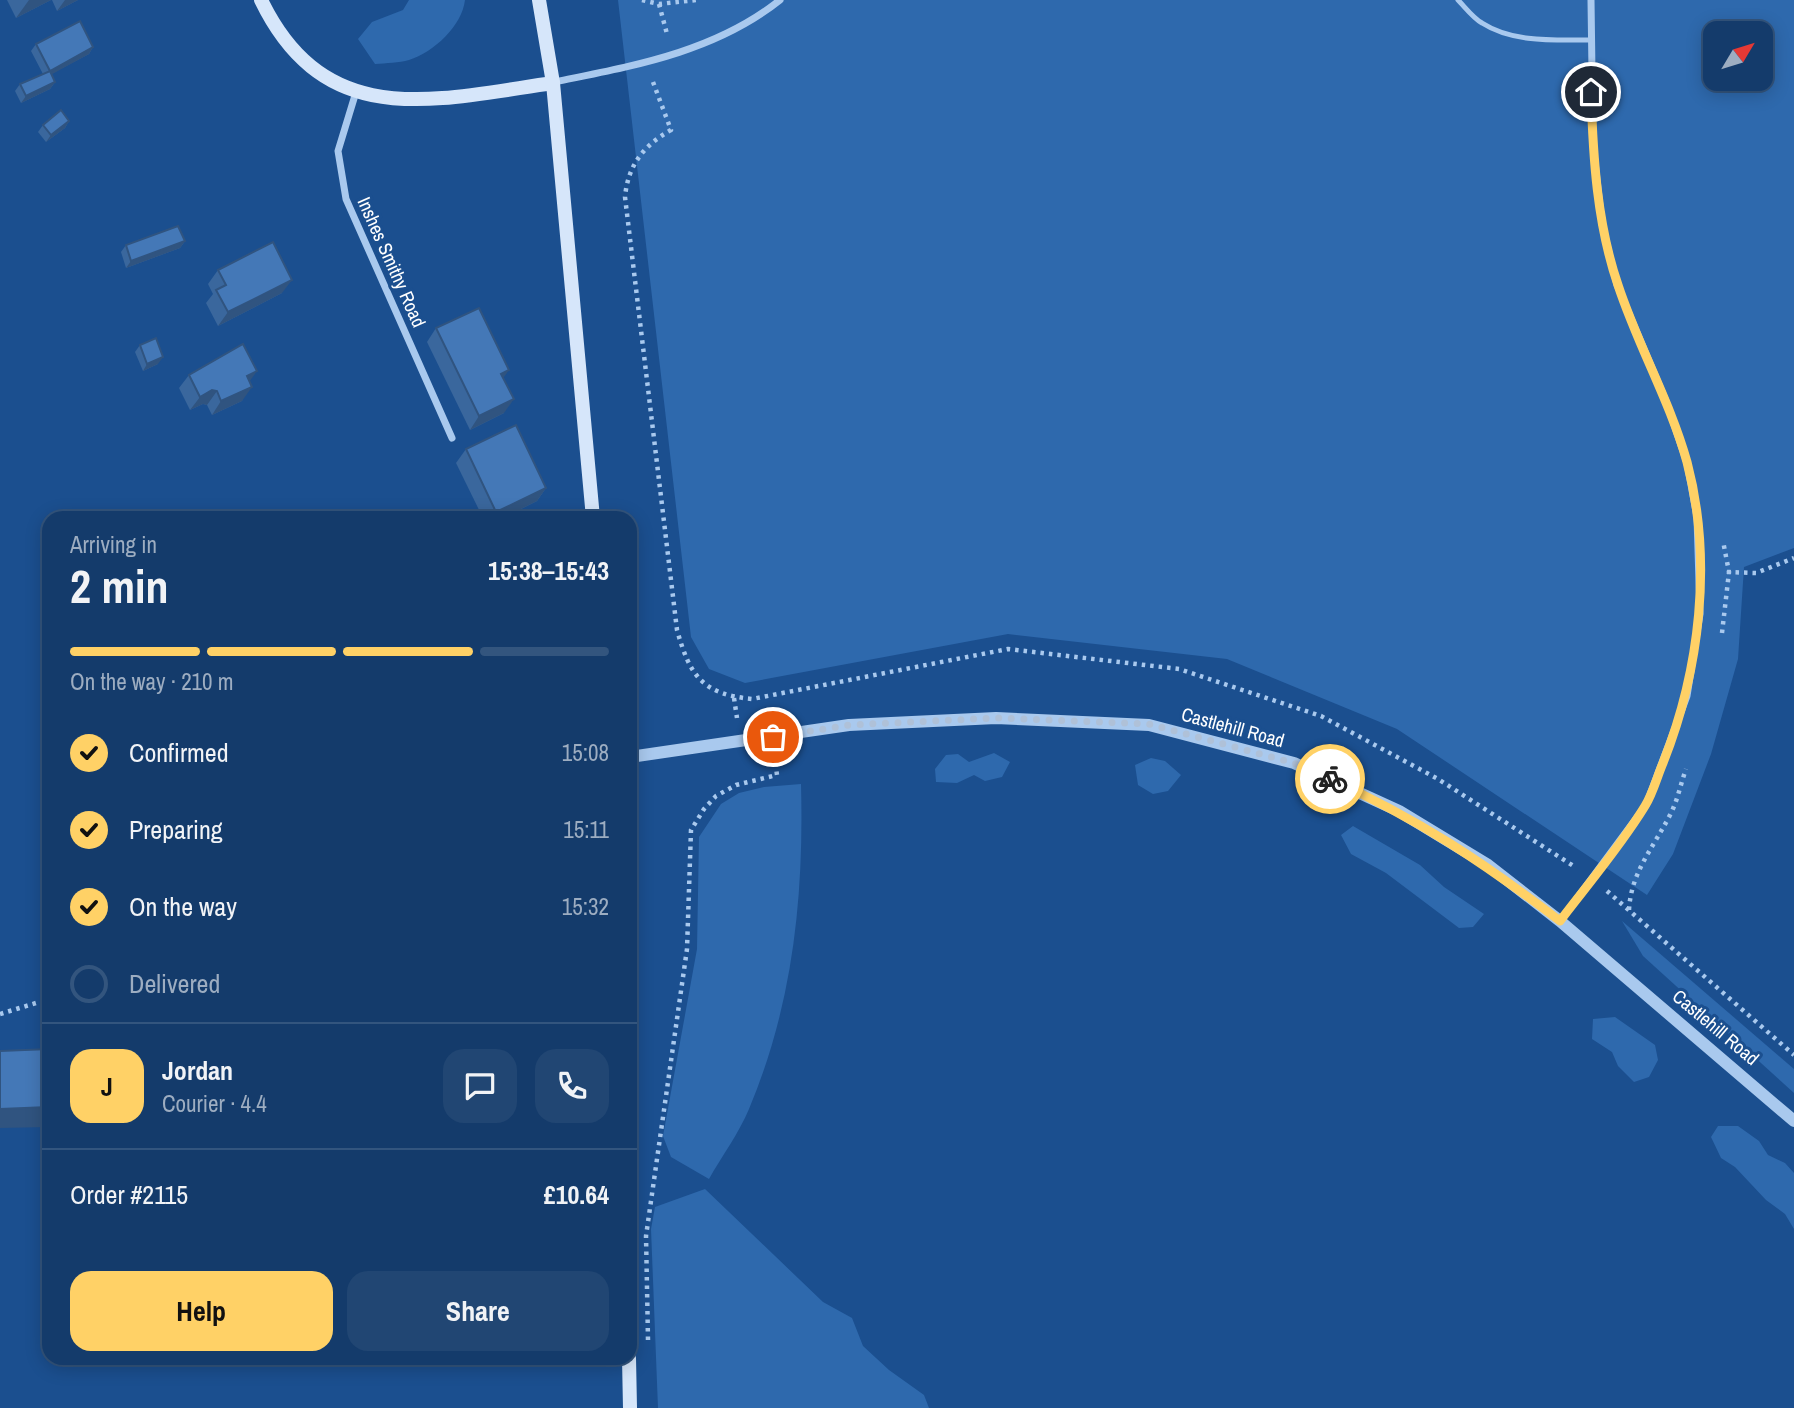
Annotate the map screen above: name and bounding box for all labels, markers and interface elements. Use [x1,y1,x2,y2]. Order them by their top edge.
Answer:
north arrow [1703,21,1773,91]
map controls [1703,21,1773,91]
pin [1561,62,1621,122]
icon: home [1572,73,1610,111]
street label: Inshes Smithy Road [352,193,432,331]
text: Arriving in [70,529,157,560]
text: 15:38–15:43 [488,553,609,588]
text: 2 min [70,555,169,617]
text: On the way · 210 m [70,666,234,697]
street label: Castlehill Road [1179,701,1287,753]
pin [743,707,803,767]
icon: bag [754,718,792,756]
icon: check [70,734,108,772]
text: Confirmed [129,735,229,770]
text: 15:08 [562,737,609,768]
courier [1295,744,1365,814]
icon: bike [1311,760,1349,798]
icon: check [70,811,108,849]
text: Preparing [129,812,223,847]
text: 15:11 [563,814,609,845]
icon: check [70,888,108,926]
text: On the way [129,889,237,924]
text: 15:32 [562,891,609,922]
text: Delivered [129,966,220,1001]
street label: Castlehill Road [1667,983,1765,1071]
button: chat [443,1049,517,1123]
button: phone [535,1049,609,1123]
text: Jordan [162,1053,233,1088]
text: J [101,1069,113,1104]
text: Courier · 4.4 [162,1088,267,1119]
text: Order #2115 [70,1177,188,1212]
text: £10.64 [544,1177,609,1212]
button: Help [70,1271,333,1351]
button: Share [347,1271,609,1351]

